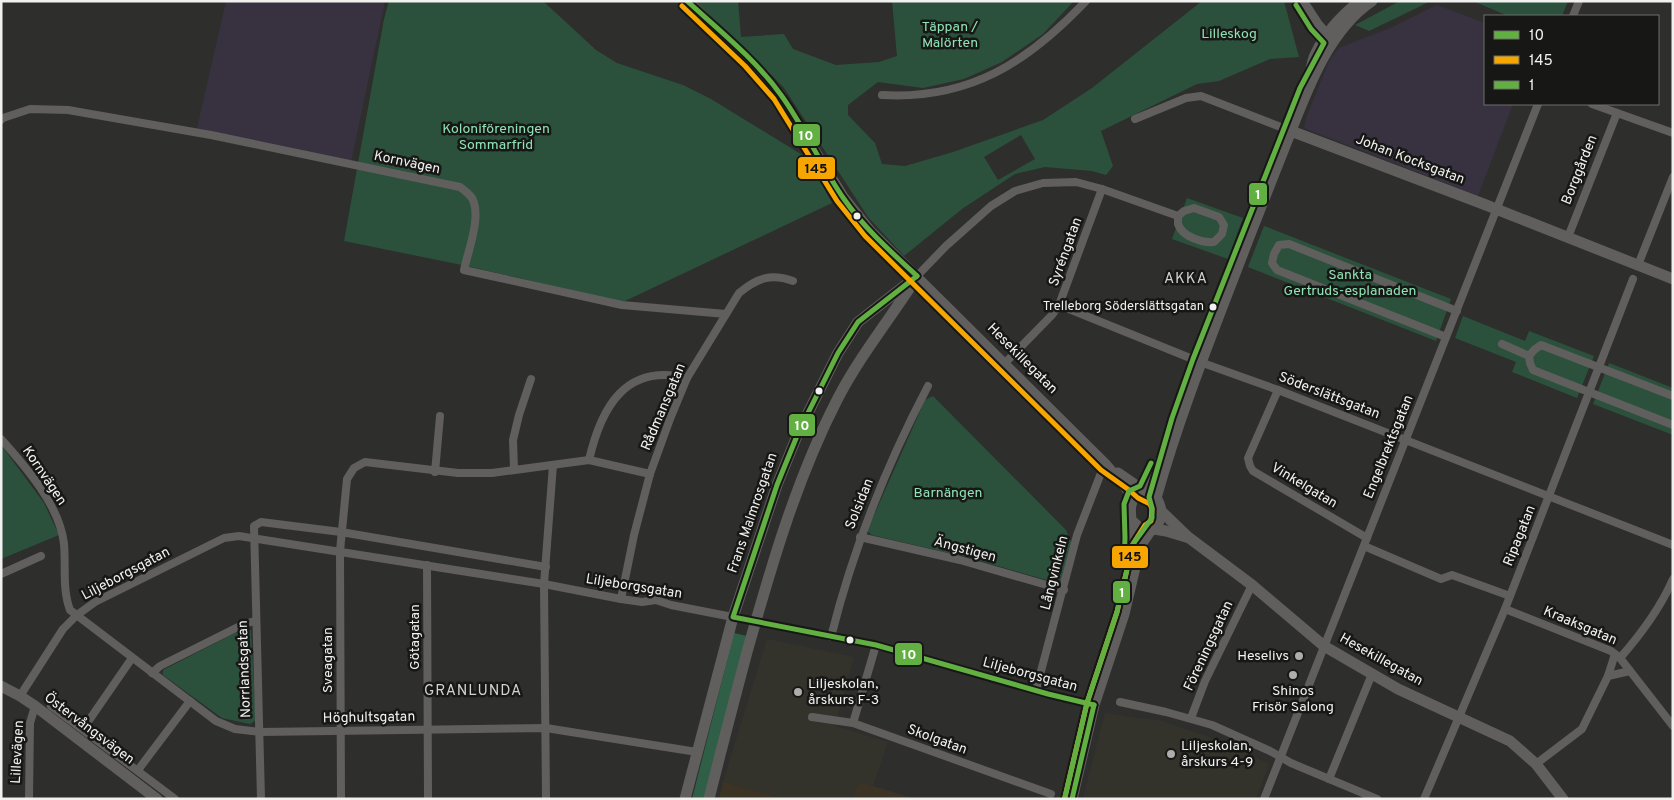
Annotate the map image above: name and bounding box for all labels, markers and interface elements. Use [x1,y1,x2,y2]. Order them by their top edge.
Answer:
legend [1484,15,1659,105]
park label: Täppan / Malörten [922,19,978,52]
park label: Lilleskog [1201,26,1257,43]
text: 10 [1529,27,1544,46]
text: 145 [1529,52,1553,71]
text: 1 [1529,77,1535,96]
park label: Koloniföreningen Sommarfrid [442,121,550,154]
line badge: 10 [792,123,821,147]
text: 10 [799,128,813,145]
street label: Johan Kocksgatan [1353,131,1467,189]
street label: Borggården [1558,133,1602,207]
street label: Kornvägen [372,148,442,178]
line badge: 145 [797,156,836,180]
text: 145 [804,161,828,178]
line badge: 1 [1248,182,1268,206]
text: 1 [1255,187,1261,204]
unlabelled marker [852,211,862,221]
street label: Syréngatan [1046,215,1086,289]
park label: Sankta Gertruds-esplanaden [1284,267,1416,300]
district label: AKKA [1164,270,1208,289]
place label: Trelleborg Söderslättsgatan [1043,299,1204,315]
marker: Trelleborg Söderslättsgatan [1208,302,1218,312]
street label: Hesekillegatan [983,320,1061,398]
street label: Rådmansgatan [638,361,690,453]
street label: Söderslättsgatan [1276,369,1382,423]
unlabelled marker [814,386,824,396]
street label: Engelbrektsgatan [1360,393,1418,501]
line badge: 10 [788,413,816,437]
text: 10 [795,418,809,435]
street label: Kornvägen [18,443,70,509]
street label: Frans Malmrosgatan [724,451,782,575]
street label: Vinkelgatan [1268,460,1340,512]
street label: Solsidan [842,476,878,532]
park label: Barnängen [914,485,982,502]
street label: Ripagatan [1500,503,1540,569]
street label: Ängstigen [932,533,998,566]
street label: Långvinkeln [1038,534,1072,612]
street label: Liljeborgsgatan [79,544,173,604]
line badge: 145 [1111,545,1149,569]
text: 145 [1118,549,1142,566]
street label: Liljeborgsgatan [585,571,683,603]
line badge: 1 [1112,580,1131,604]
text: 1 [1119,585,1125,602]
street label: Föreningsgatan [1181,598,1237,694]
street label: Kraaksgatan [1541,603,1619,649]
street label: Götagatan [407,604,424,670]
street label: Norrlandsgatan [235,620,255,718]
street label: Sveagatan [320,627,337,693]
street label: Hesekillegatan [1336,630,1426,690]
unlabelled marker [845,635,855,645]
line badge: 10 [894,642,923,666]
text: 10 [902,647,916,664]
place label: Heselivs [1237,648,1289,665]
marker: Heselivs [1293,650,1305,662]
street label: Liljeborgsgatan [981,654,1079,696]
marker: Shinos Frisör Salong [1287,669,1299,681]
place label: Liljeskolan, årskurs F-3 [808,676,879,709]
district label: GRANLUNDA [424,682,522,701]
place label: Shinos Frisör Salong [1252,683,1334,716]
marker: Liljeskolan, årskurs F-3 [792,686,804,698]
street label: Östervångsvägen [40,689,138,769]
street label: Höghultsgatan [323,709,415,727]
street label: Lillevägen [8,720,28,784]
street label: Skolgatan [905,721,969,759]
place label: Liljeskolan, årskurs 4-9 [1181,738,1253,771]
marker: Liljeskolan, årskurs 4-9 [1165,748,1177,760]

